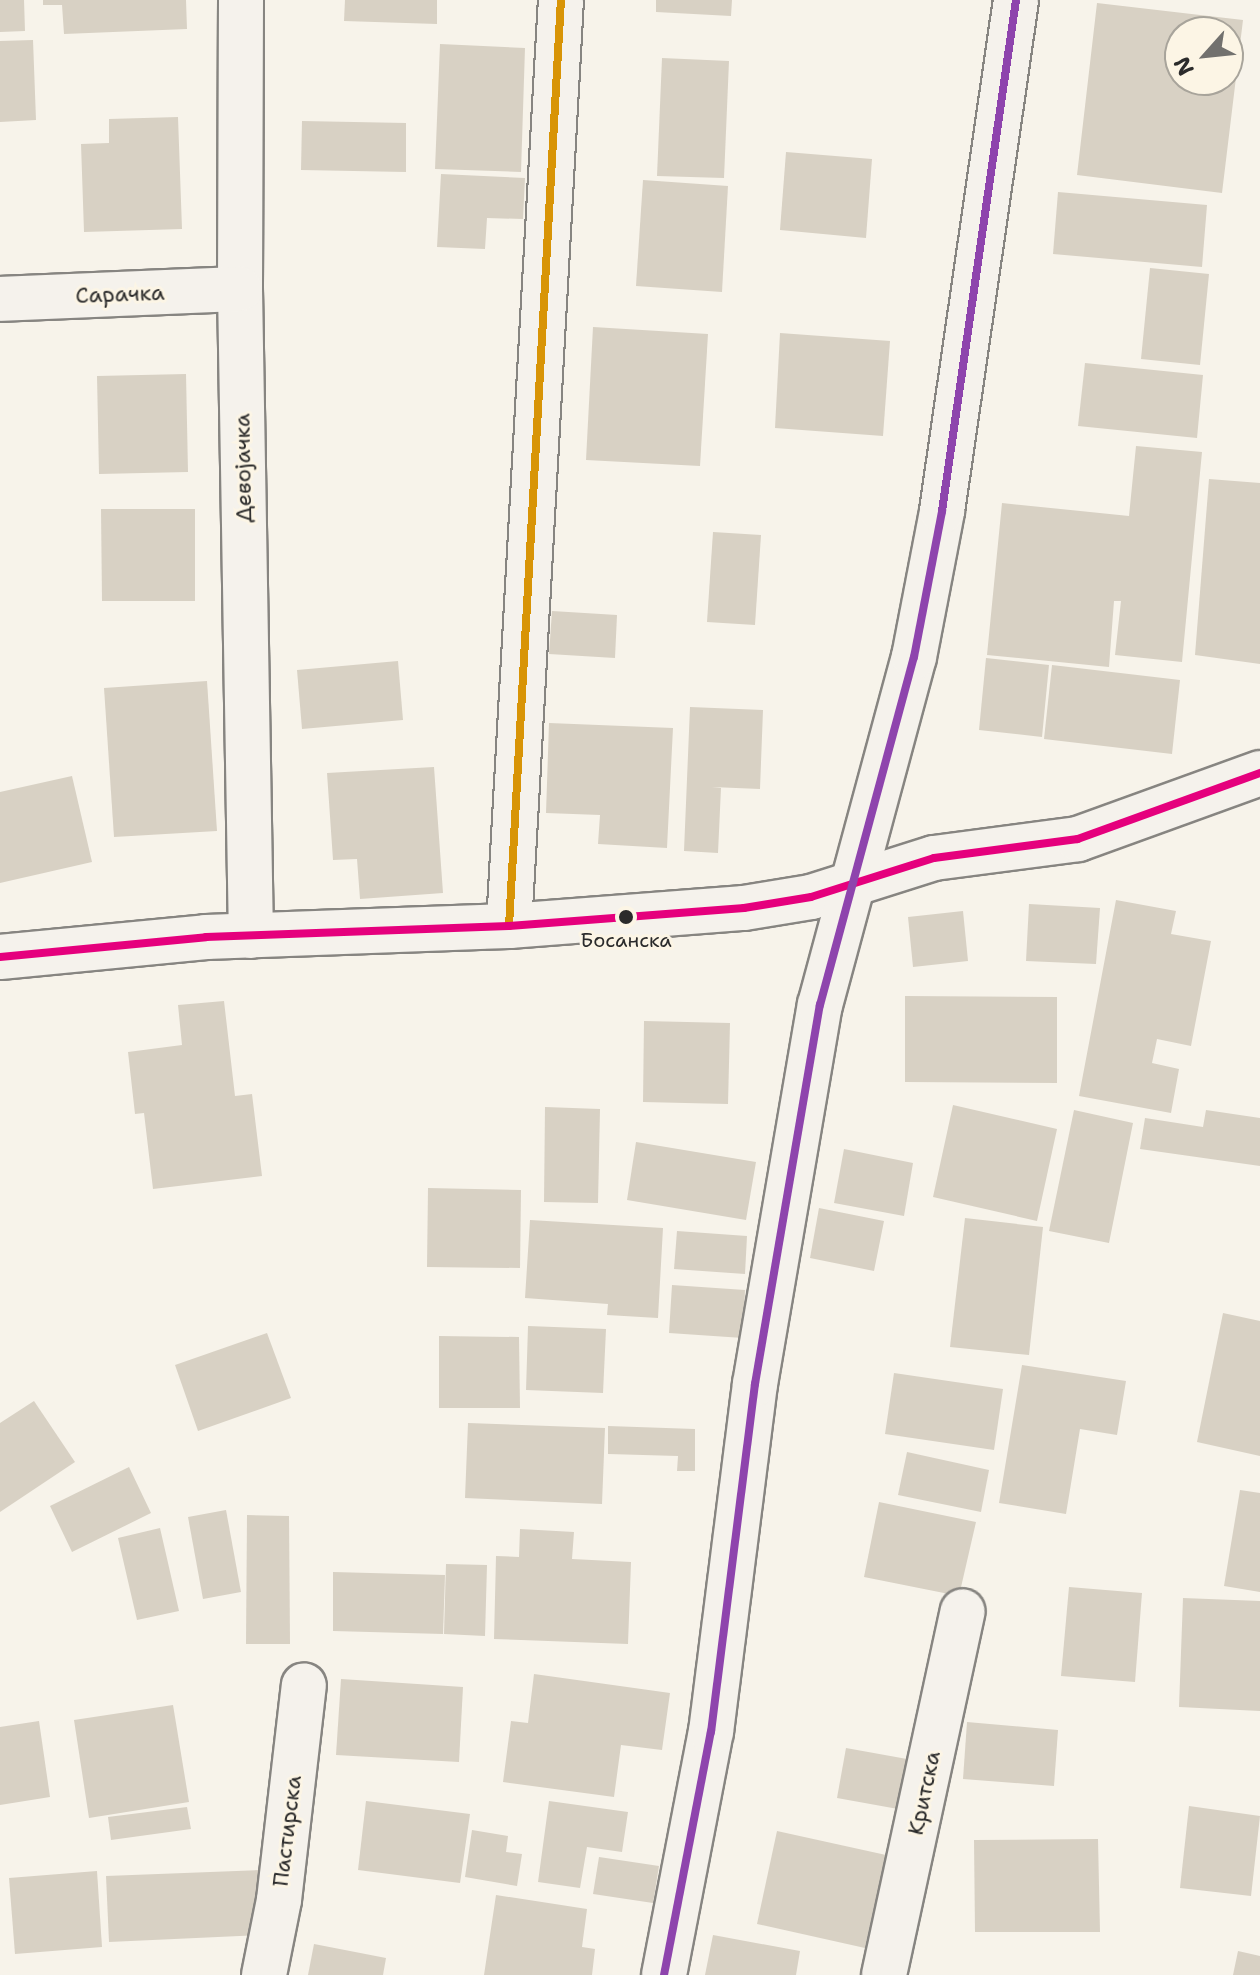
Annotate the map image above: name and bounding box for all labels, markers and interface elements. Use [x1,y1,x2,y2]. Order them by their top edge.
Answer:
north arrow [1164,16,1244,96]
text: N [1167,52,1201,81]
street label: Сарачка [75,279,165,309]
street label: Девојачка [229,413,257,523]
marker: Босанска [618,909,634,925]
place label: Босанска [580,928,672,952]
street label: Критска [902,1748,946,1838]
street label: Пастирска [267,1774,307,1888]

